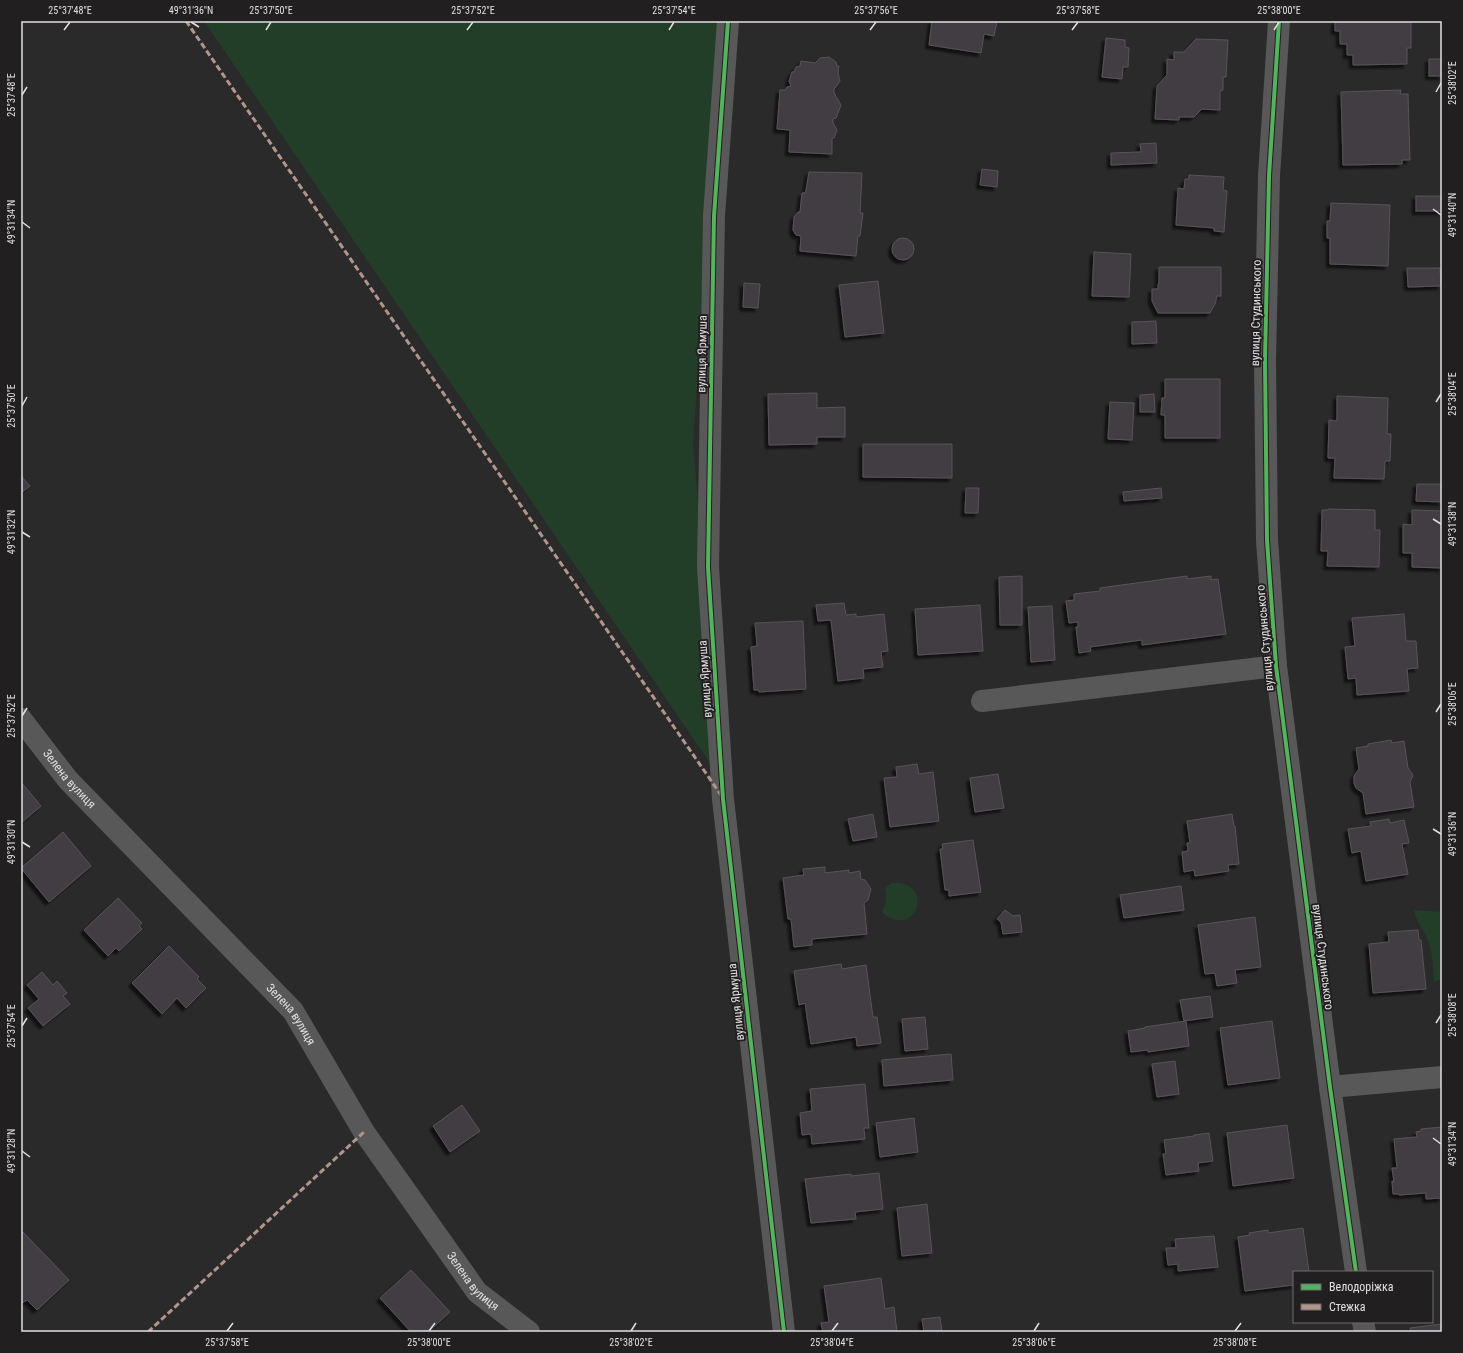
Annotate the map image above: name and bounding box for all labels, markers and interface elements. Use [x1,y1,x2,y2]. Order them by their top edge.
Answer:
text: 25°37'48"E [48,5,92,16]
text: 49°31'36"N [169,5,213,16]
text: 25°37'50"E [249,5,293,16]
text: 25°37'52"E [451,5,495,16]
text: 25°37'54"E [652,5,696,16]
text: 25°37'56"E [854,5,898,16]
text: 25°37'58"E [1056,5,1100,16]
text: 25°38'00"E [1257,5,1301,16]
text: 25°38'02"E [1447,61,1458,105]
text: 25°37'48"E [6,73,17,117]
text: 49°31'40"N [1447,193,1458,237]
text: 49°31'34"N [6,200,17,244]
street label: вулиця Студинського [1248,260,1264,366]
street label: вулиця Ярмуша [694,315,710,393]
text: 25°38'04"E [1447,372,1458,416]
text: 25°37'50"E [6,384,17,428]
text: 49°31'38"N [1447,502,1458,546]
text: 49°31'32"N [6,510,17,554]
street label: вулиця Студинського [1253,584,1277,692]
street label: вулиця Ярмуша [695,640,715,718]
text: 25°38'06"E [1447,682,1458,726]
text: 25°37'52"E [6,694,17,738]
street label: Зелена вулиця [40,747,99,811]
text: 49°31'36"N [1447,812,1458,856]
text: 49°31'30"N [6,820,17,864]
street label: вулиця Студинського [1310,903,1336,1011]
street label: вулиця Ярмуша [725,962,747,1041]
street label: Зелена вулиця [263,981,318,1048]
text: 25°38'08"E [1447,993,1458,1037]
text: 25°37'54"E [6,1004,17,1048]
text: 49°31'34"N [1447,1122,1458,1166]
text: 49°31'28"N [6,1129,17,1173]
street label: Зелена вулиця [444,1249,502,1313]
legend [1293,1271,1433,1323]
text: Велодоріжка [1329,1280,1394,1294]
text: Стежка [1329,1300,1366,1314]
text: 25°37'58"E [205,1337,249,1348]
text: 25°38'00"E [407,1337,451,1348]
text: 25°38'02"E [609,1337,653,1348]
text: 25°38'04"E [810,1337,854,1348]
text: 25°38'06"E [1012,1337,1056,1348]
text: 25°38'08"E [1213,1337,1257,1348]

